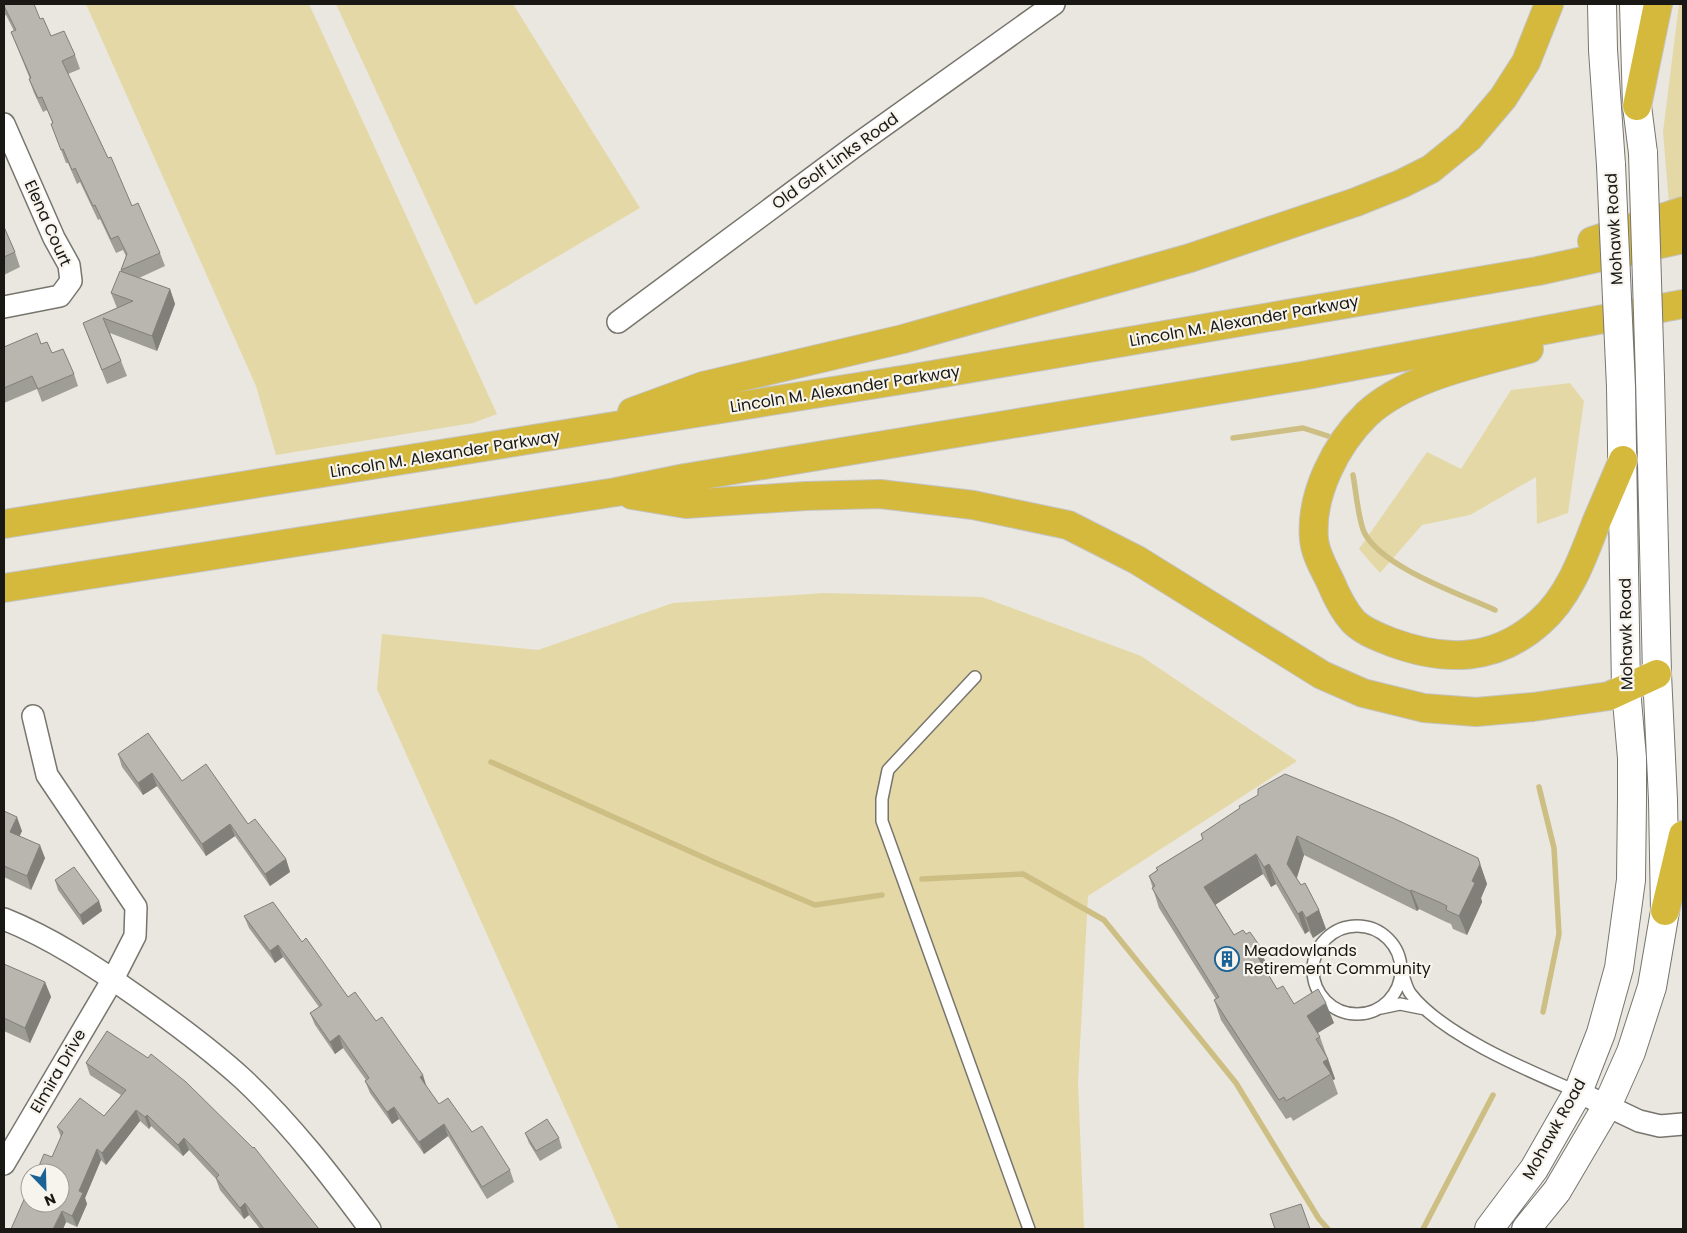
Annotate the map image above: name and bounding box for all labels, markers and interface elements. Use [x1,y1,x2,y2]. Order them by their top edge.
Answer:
street label: Old Golf Links Road [767,107,903,215]
street label: Mohawk Road [1600,172,1628,286]
street label: Elena Court [19,176,77,270]
street label: Lincoln M. Alexander Parkway [1128,289,1360,353]
street label: Lincoln M. Alexander Parkway [728,359,962,419]
street label: Lincoln M. Alexander Parkway [328,424,562,484]
street label: Mohawk Road [1614,578,1638,690]
place label: Meadowlands Retirement Community [1244,939,1431,980]
building icon: Meadowlands Retirement Community [1214,946,1240,972]
street label: Elmira Drive [25,1025,91,1117]
street label: Mohawk Road [1517,1074,1591,1184]
north arrow [20,1163,70,1213]
text: N [41,1189,59,1211]

